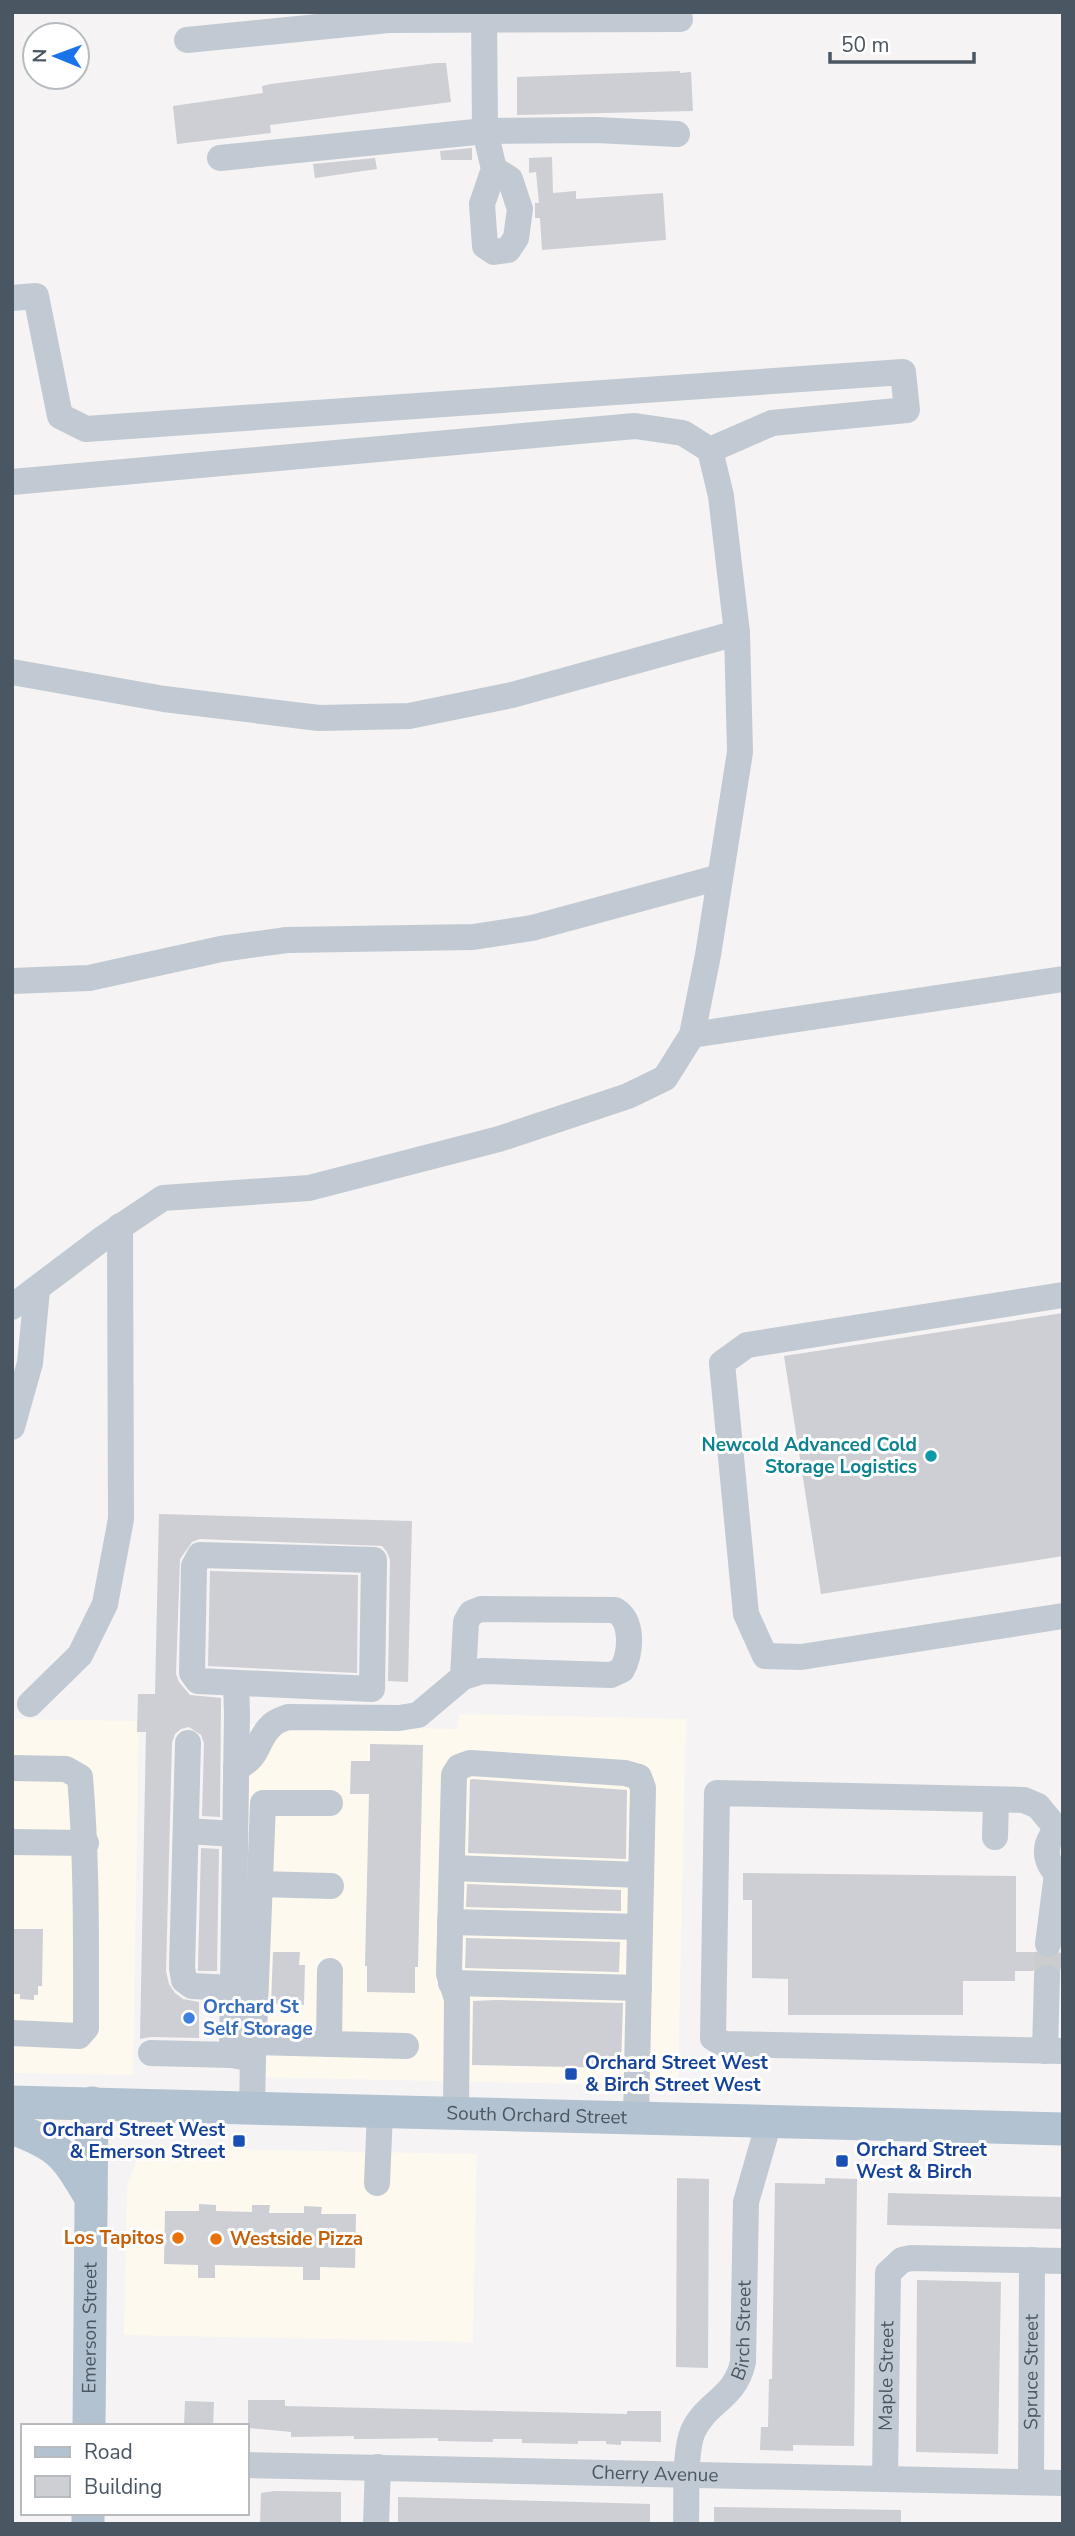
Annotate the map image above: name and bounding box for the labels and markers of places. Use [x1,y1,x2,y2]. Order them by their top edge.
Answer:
place label: Newcold Advanced Cold Storage Logistics [701,1432,917,1480]
marker: Newcold Advanced Cold Storage Logistics [923,1448,939,1464]
place label: Orchard St Self Storage [203,1994,313,2042]
marker: Orchard St Self Storage [181,2010,197,2026]
place label: Orchard Street West & Birch Street West [585,2050,768,2098]
marker: Orchard Street West & Birch Street West [563,2066,579,2082]
place label: Orchard Street West & Emerson Street [42,2117,226,2165]
marker: Orchard Street West & Emerson Street [231,2133,247,2149]
place label: Orchard Street West & Birch [856,2137,988,2185]
marker: Orchard Street West & Birch [834,2153,850,2169]
place label: Los Tapitos [64,2225,164,2251]
place label: Westside Pizza [230,2226,363,2252]
marker: Los Tapitos [170,2230,186,2246]
marker: Westside Pizza [208,2231,224,2247]

